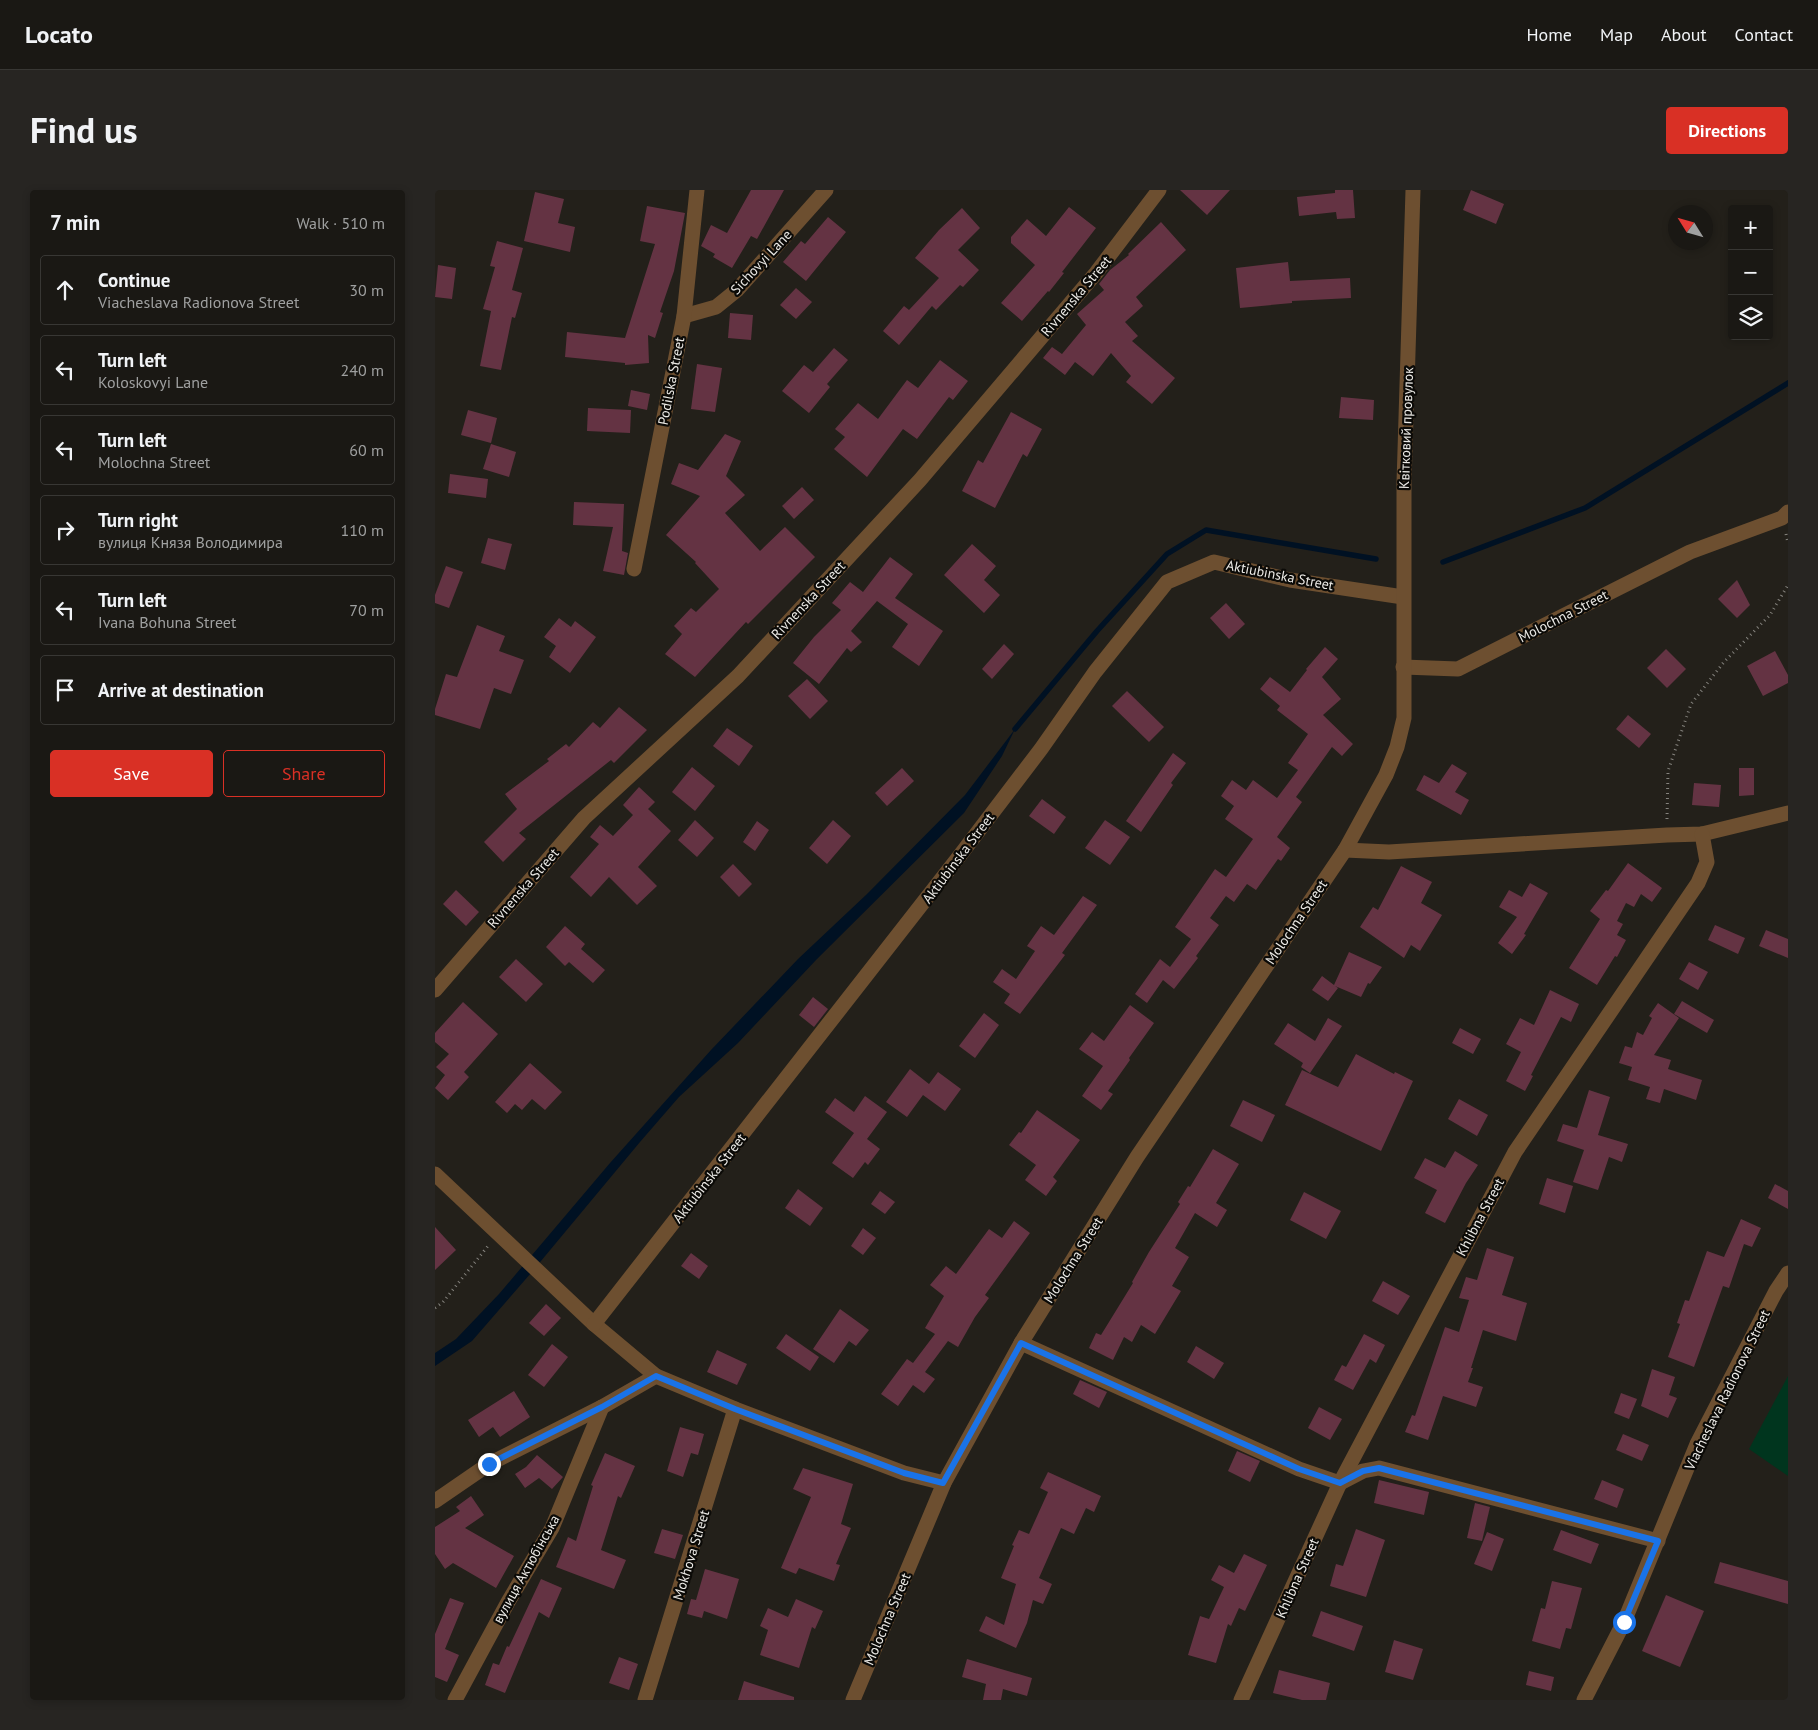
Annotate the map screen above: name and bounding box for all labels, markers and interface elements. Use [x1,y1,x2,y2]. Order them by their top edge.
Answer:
text: Locato [25,19,93,50]
text: Home [1526,23,1572,46]
text: Map [1600,23,1633,46]
text: About [1661,23,1707,46]
text: Contact [1735,23,1793,46]
text: Find us [30,107,138,153]
button: Directions [1666,107,1788,154]
north arrow [1668,205,1713,250]
map controls [1728,205,1773,340]
button: + [1728,205,1773,250]
text: 7 min [50,209,100,236]
text: Walk · 510 m [296,213,385,233]
street label: Sichovyi Lane [726,226,796,298]
button: − [1728,250,1773,295]
street label: Rivnenska Street [1037,252,1115,340]
text: Continue [98,268,170,292]
icon: ahead [51,276,79,304]
text: 30 m [349,280,384,300]
text: Viacheslava Radionova Street [98,292,299,312]
button: layers [1728,295,1773,340]
street label: Podilska Street [654,335,688,427]
text: Turn left [98,348,167,372]
icon: left [51,356,79,384]
text: 240 m [341,360,384,380]
street label: Квітковий провулок [1395,366,1417,489]
text: Koloskovyi Lane [98,372,208,392]
text: Turn left [98,428,167,452]
icon: left [51,436,79,464]
text: 60 m [349,440,384,460]
text: Molochna Street [98,452,210,472]
text: Turn right [98,508,178,532]
icon: right [51,516,79,544]
text: 110 m [341,520,384,540]
text: вулиця Князя Володимира [98,532,283,552]
street label: Aktiubinska Street [1225,556,1335,594]
street label: Rivnenska Street [767,557,849,643]
street label: Molochna Street [1515,586,1611,646]
text: Turn left [98,588,167,612]
icon: left [51,596,79,624]
text: 70 m [349,600,384,620]
text: Ivana Bohuna Street [98,612,236,632]
icon: arrive [51,676,79,704]
text: Arrive at destination [98,678,264,702]
button: Save [50,750,213,797]
button: Share [223,750,385,797]
street label: Aktiubinska Street [918,809,998,907]
street label: Rivnenska Street [483,844,563,932]
street label: Molochna Street [1261,876,1331,968]
street label: Aktiubinska Street [668,1129,750,1226]
street label: Khlibna Street [1452,1175,1508,1259]
street label: Molochna Street [1039,1213,1107,1306]
street label: Viacheslava Radionova Street [1680,1307,1774,1474]
route end [478,1453,501,1476]
street label: Mokhova Street [669,1507,713,1602]
street label: вулиця Актюбінська [489,1512,563,1626]
street label: Khlibna Street [1271,1535,1323,1621]
street label: Molochna Street [860,1570,915,1668]
route start [1613,1611,1636,1634]

